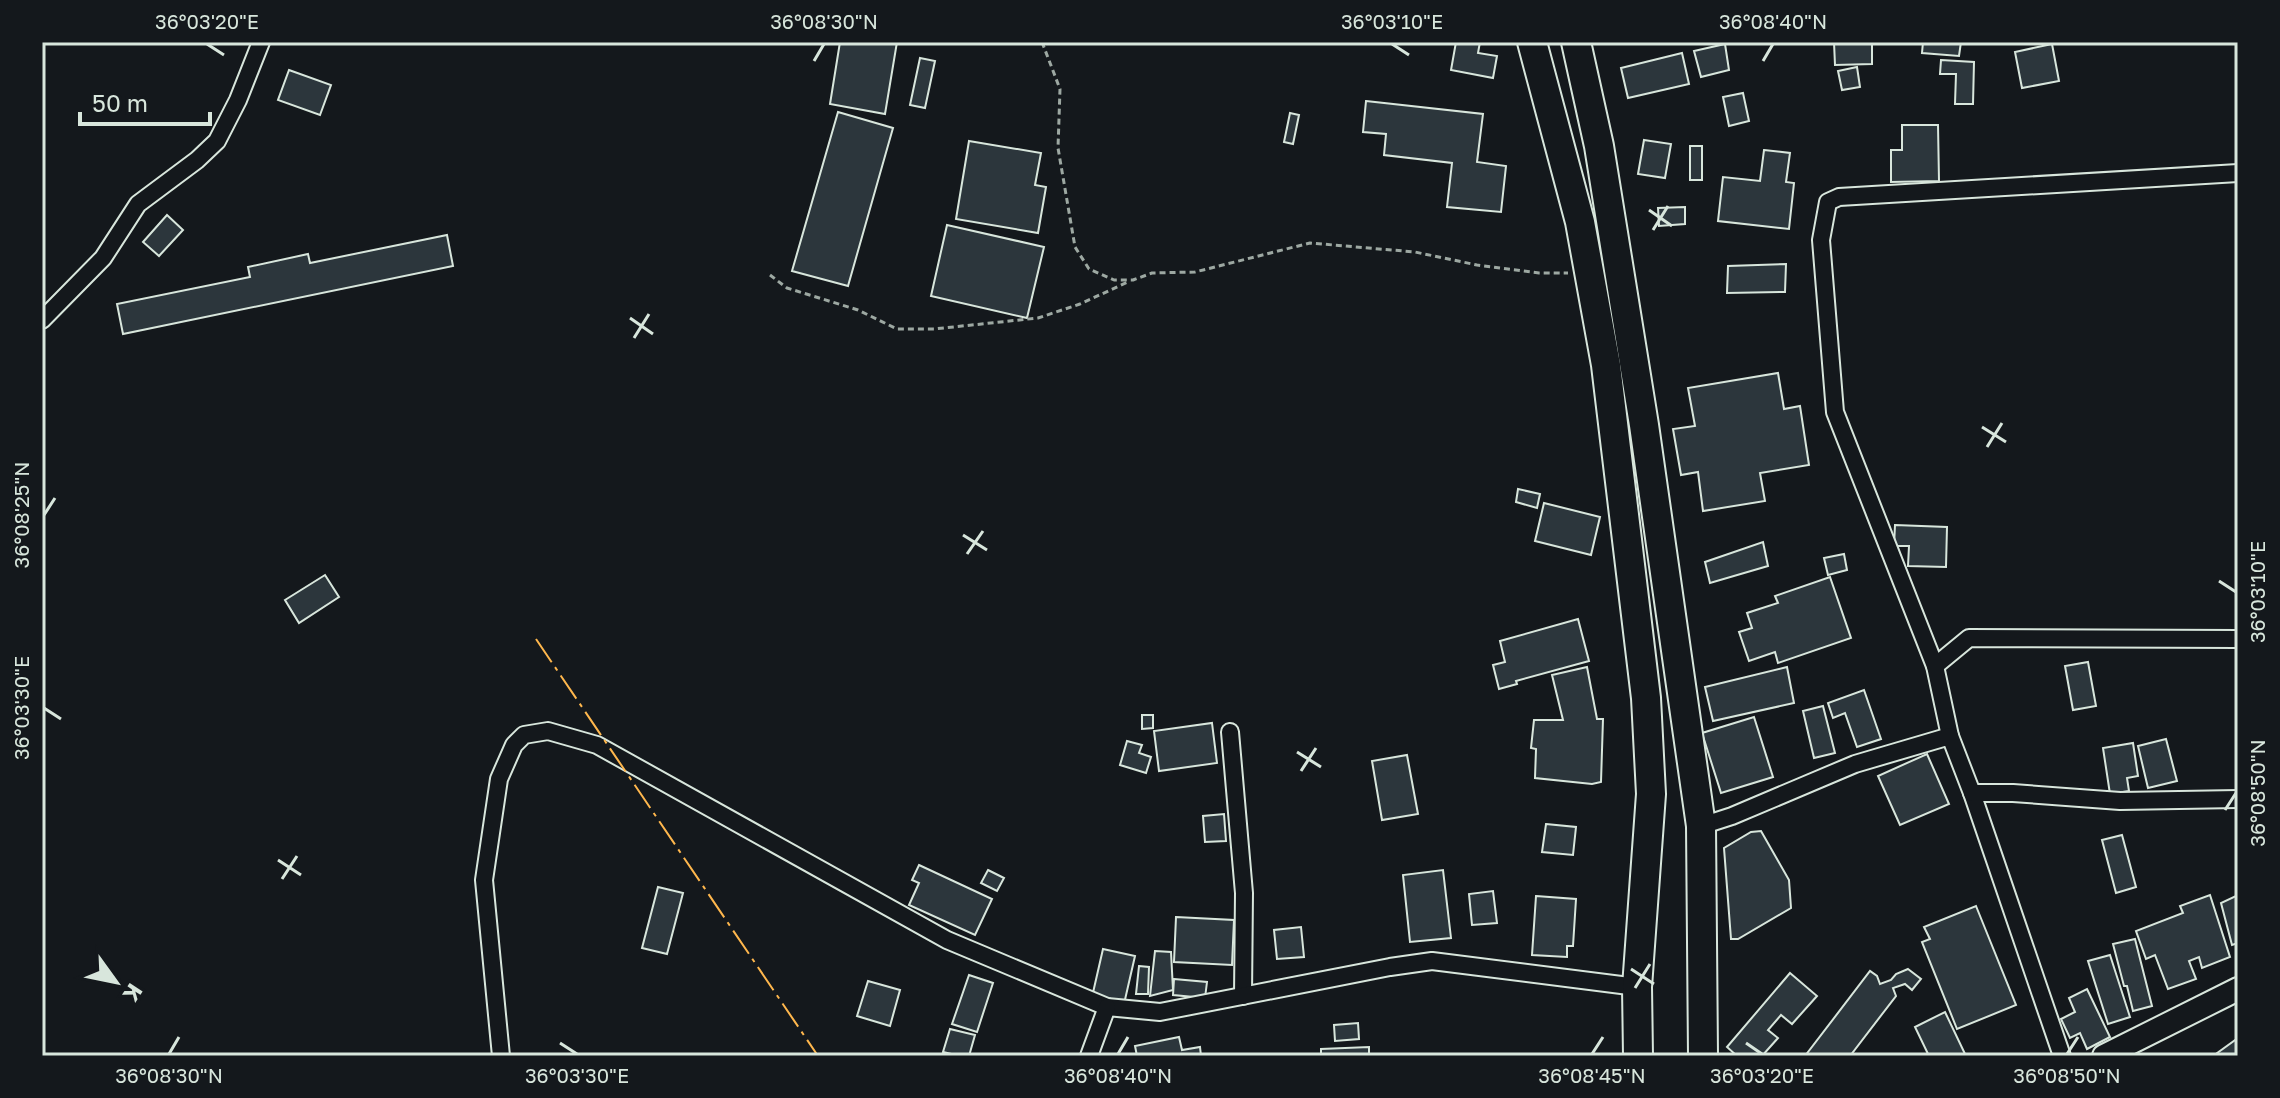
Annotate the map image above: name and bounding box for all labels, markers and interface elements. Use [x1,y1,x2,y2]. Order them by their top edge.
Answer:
text: 36°03'20"E [155,9,259,33]
text: 36°08'30"N [770,9,878,33]
text: 36°03'10"E [1341,9,1443,33]
text: 36°08'40"N [1719,9,1827,33]
scale bar [80,76,210,126]
text: 50 m [92,88,148,117]
text: 36°08'25"N [9,462,33,568]
text: 36°03'10"E [2245,541,2269,643]
text: 36°03'30"E [9,656,33,760]
text: 36°08'50"N [2245,739,2269,847]
north arrow [76,942,156,1022]
text: K [118,979,149,1007]
text: 36°08'30"N [115,1063,223,1087]
text: 36°03'30"E [525,1063,629,1087]
text: 36°08'40"N [1064,1063,1172,1087]
text: 36°08'45"N [1538,1063,1646,1087]
text: 36°03'20"E [1710,1063,1814,1087]
text: 36°08'50"N [2013,1063,2121,1087]

